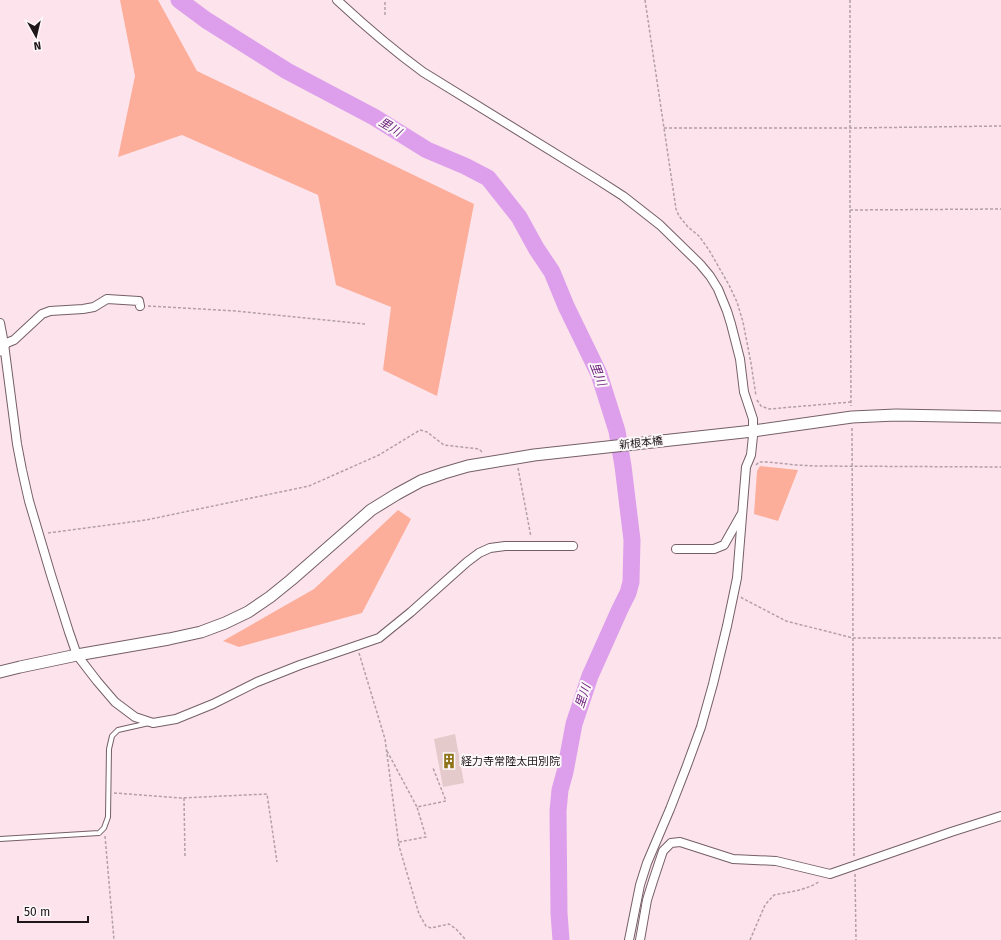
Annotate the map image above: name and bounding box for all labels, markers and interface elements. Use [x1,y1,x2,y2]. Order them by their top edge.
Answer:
north arrow [16,16,56,56]
text: N [33,38,42,52]
water label: 里川 [376,115,406,140]
water label: 里川 [587,360,610,390]
street label: 新根本橋 [618,434,664,452]
water label: 里川 [573,681,594,710]
building icon: 経力寺常陸太田別院 [440,752,458,770]
place label: 経力寺常陸太田別院 [461,755,560,768]
scale bar [18,898,88,924]
text: 50 m [24,905,50,919]

